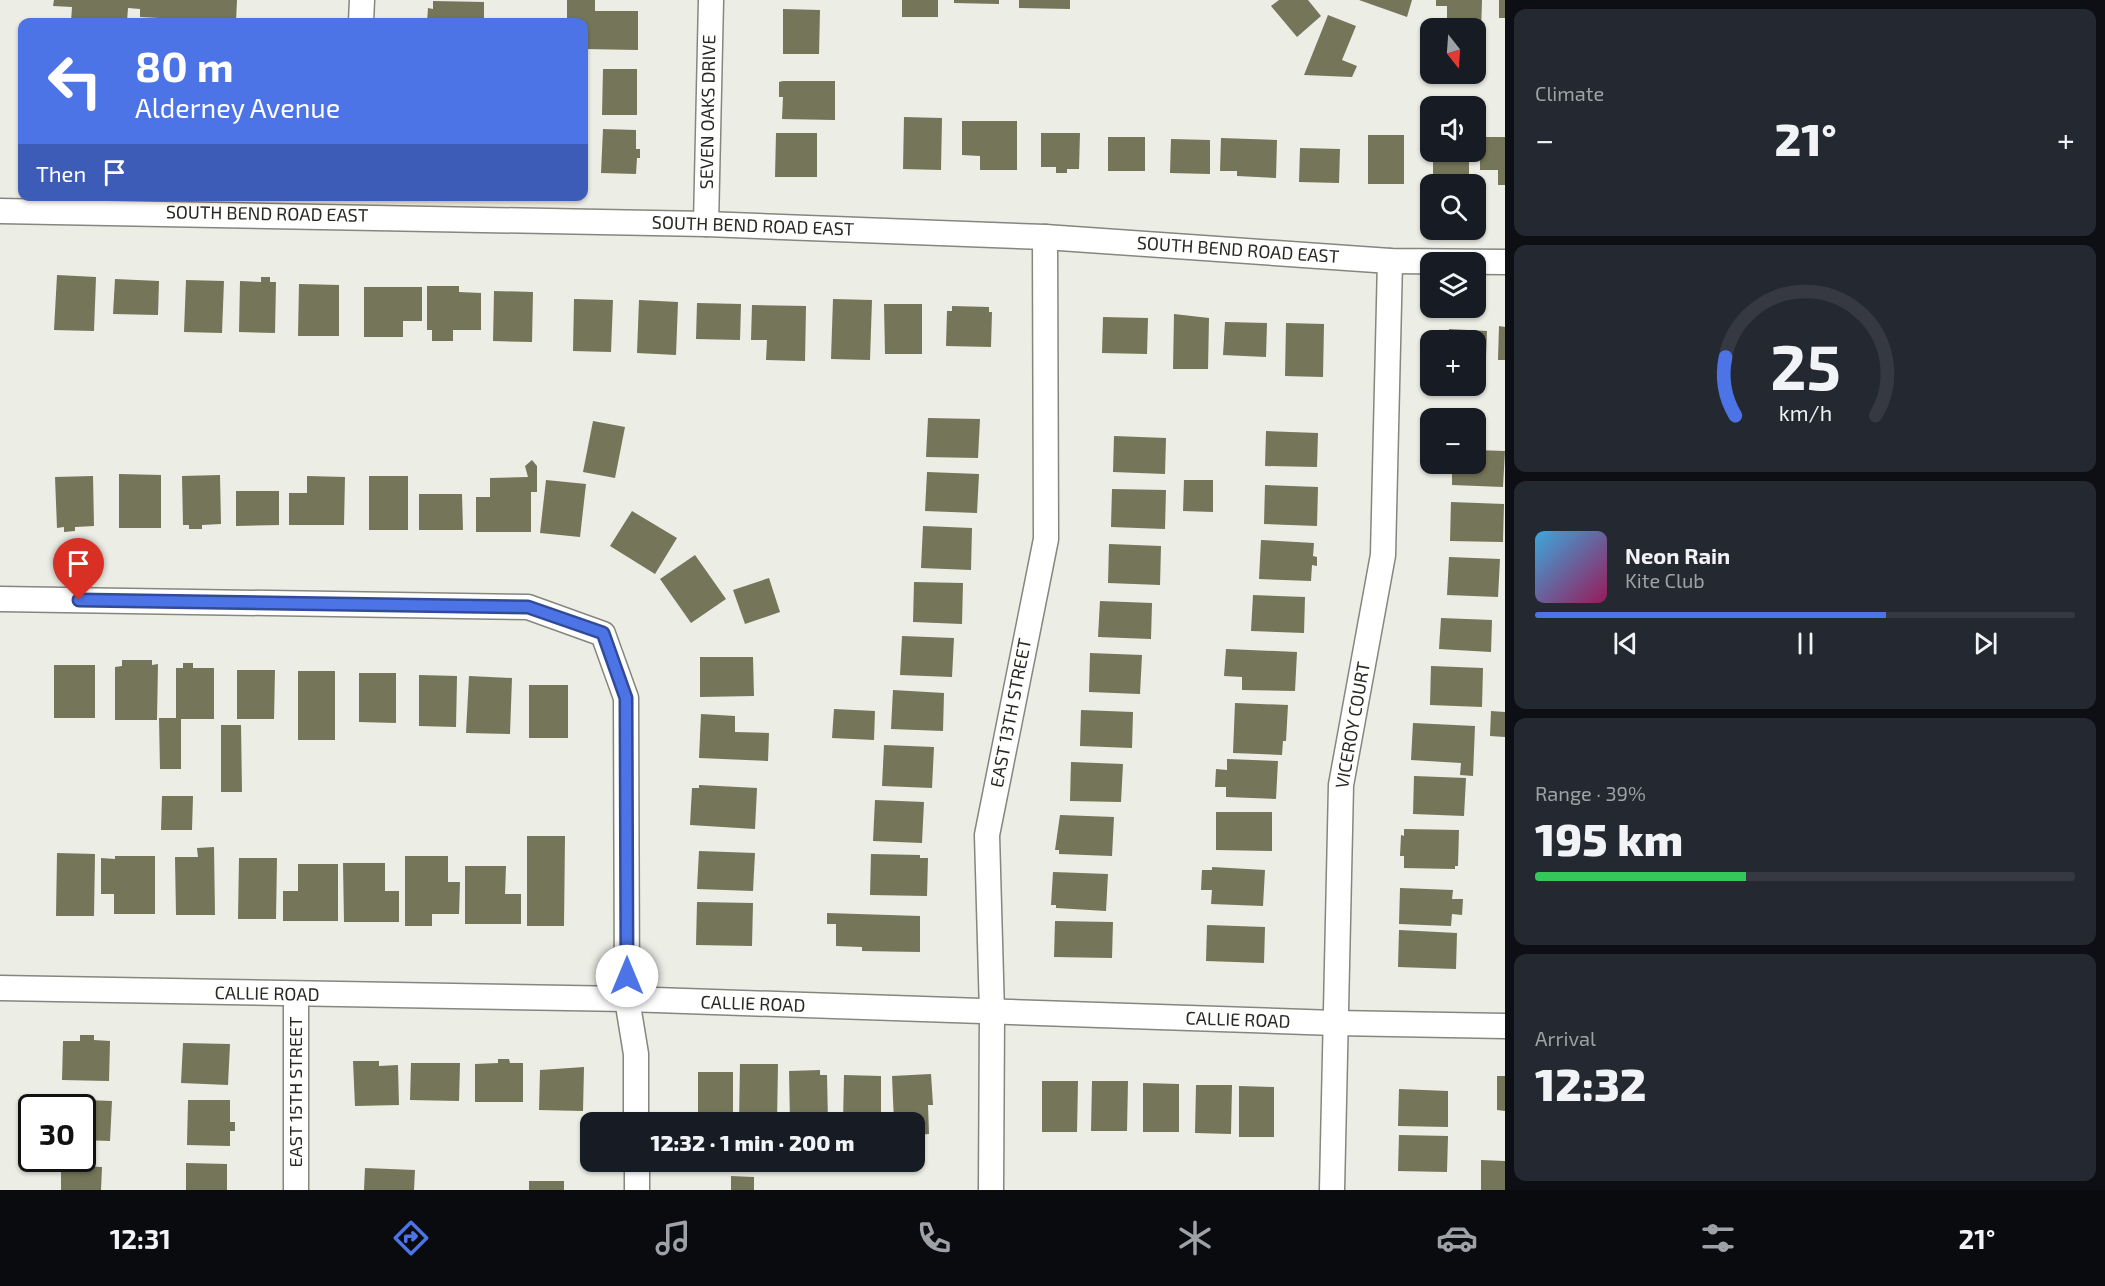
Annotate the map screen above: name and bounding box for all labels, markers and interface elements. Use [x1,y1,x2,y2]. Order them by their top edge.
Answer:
north arrow [1420,18,1486,84]
map controls [1420,18,1486,474]
street label: SEVEN OAKS DRIVE [695,34,719,189]
text: 80 m [135,40,234,90]
icon: left [36,42,114,120]
text: Climate [1535,81,1604,105]
text: Alderney Avenue [135,91,340,123]
button: sound [1420,96,1486,162]
text: 21° [1775,111,1837,165]
text: − [1535,119,1554,159]
text: + [2057,119,2075,159]
icon: arrive [98,156,131,189]
text: Then [36,160,86,186]
button: search [1420,174,1486,240]
street label: SOUTH BEND ROAD EAST [166,200,369,226]
street label: SOUTH BEND ROAD EAST [651,210,855,240]
street label: SOUTH BEND ROAD EAST [1136,231,1340,267]
button: layers [1420,252,1486,318]
text: 25 [1770,328,1840,403]
button: + [1420,330,1486,396]
text: km/h [1778,400,1832,425]
button: − [1420,408,1486,474]
pin [53,538,104,600]
text: Neon Rain [1625,542,1730,568]
icon: arrive [62,547,95,580]
text: Kite Club [1625,568,1705,592]
icon: previous [1609,627,1642,660]
icon: pause [1789,627,1822,660]
icon: next [1969,627,2002,660]
street label: EAST 13TH STREET [985,636,1035,789]
street label: VICEROY COURT [1330,659,1374,790]
text: Range · 39% [1535,781,1646,805]
text: 195 km [1535,811,1683,865]
position arrow [595,944,659,1008]
street label: CALLIE ROAD [214,981,320,1005]
street label: CALLIE ROAD [700,990,806,1016]
street label: CALLIE ROAD [1185,1006,1291,1032]
street label: EAST 15TH STREET [284,1016,306,1168]
text: Arrival [1535,1026,1596,1050]
text: 12:32 [1535,1056,1646,1110]
speed limit sign: 30 [18,1094,96,1172]
text: 12:32 · 1 min · 200 m [651,1129,854,1155]
icon: directions [390,1217,432,1259]
icon: music [652,1217,694,1259]
icon: phone [913,1217,955,1259]
icon: climate [1174,1217,1216,1259]
icon: car [1436,1217,1478,1259]
icon: filters [1697,1217,1739,1259]
text: 12:31 [110,1222,171,1254]
text: 21° [1959,1222,1995,1254]

